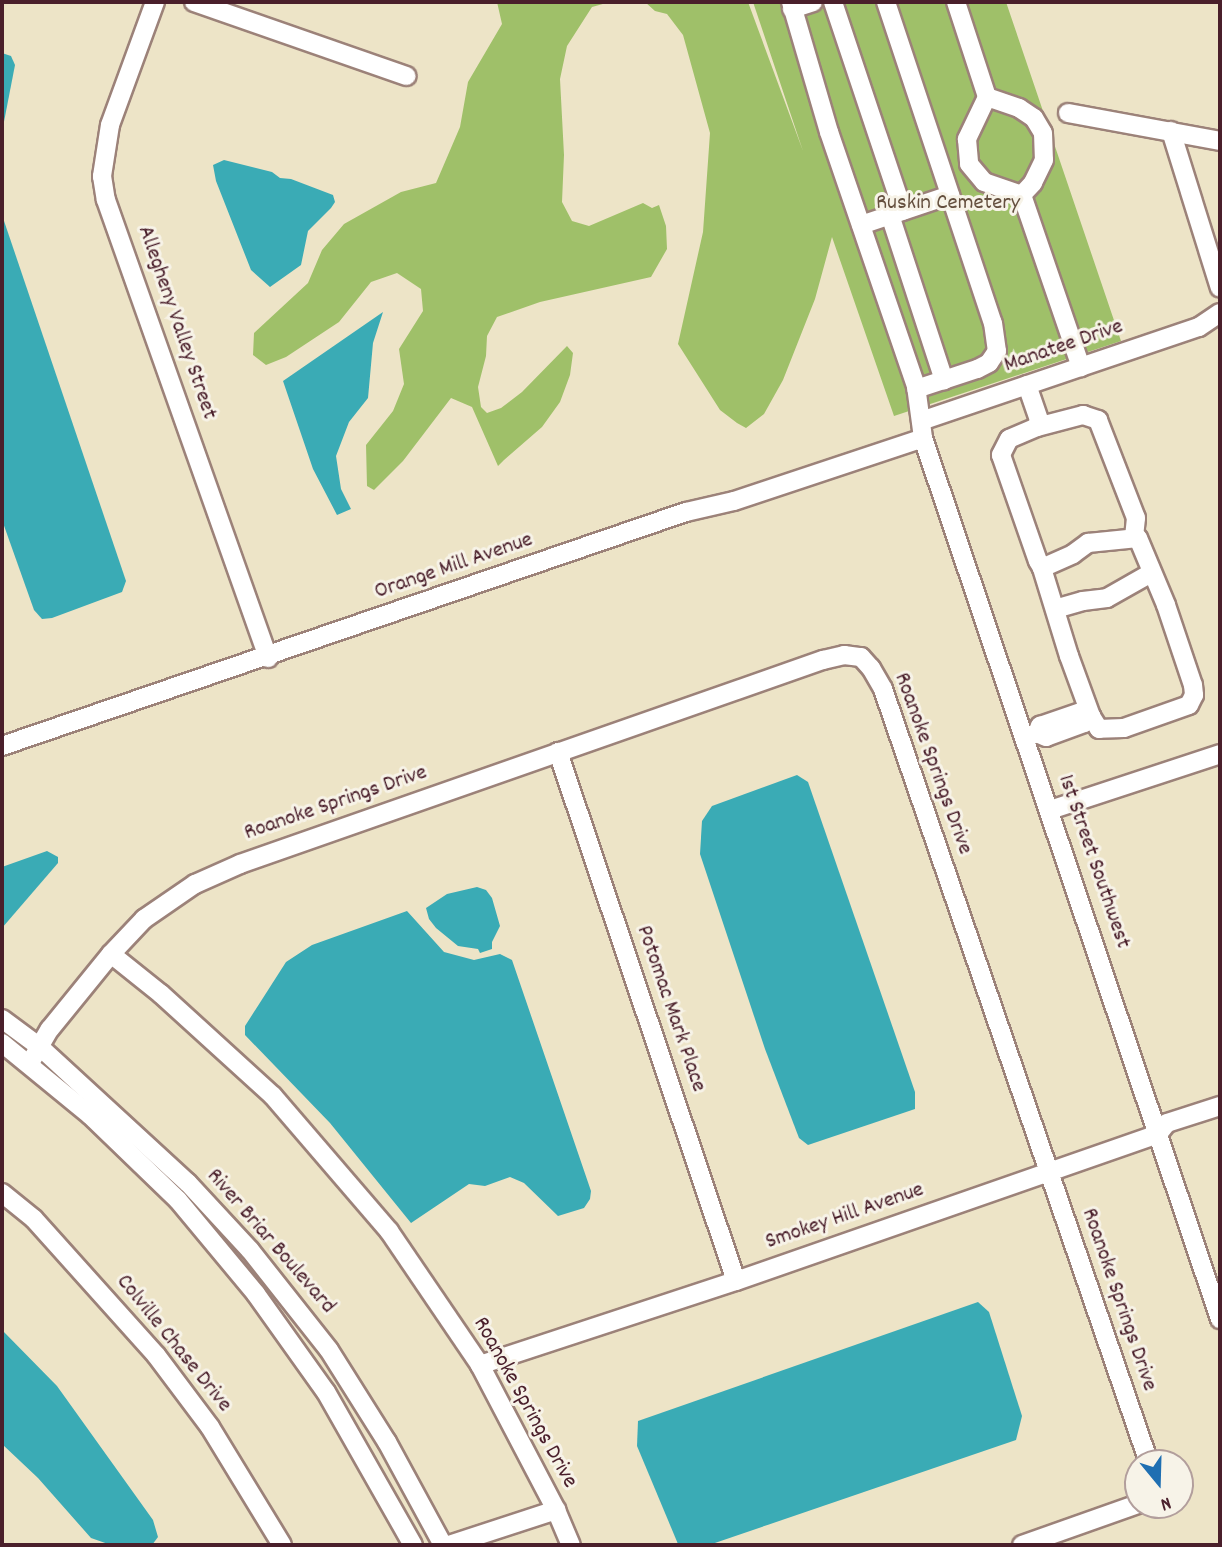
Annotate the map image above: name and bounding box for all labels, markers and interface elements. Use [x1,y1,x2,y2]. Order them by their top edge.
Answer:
park label: Ruskin Cemetery [876,190,1020,218]
street label: Allegheny Valley Street [130,223,222,423]
street label: Manatee Drive [1001,314,1127,380]
street label: Orange Mill Avenue [371,527,537,607]
street label: Roanoke Springs Drive [886,669,978,859]
street label: Roanoke Springs Drive [241,760,431,848]
street label: 1st Street Southwest [1050,771,1136,953]
street label: Potomac Mark Place [629,922,711,1096]
street label: River Briar Boulevard [199,1164,341,1320]
street label: Smokey Hill Avenue [762,1177,928,1257]
street label: Roanoke Springs Drive [1074,1205,1162,1395]
street label: Colville Chase Drive [109,1270,237,1418]
street label: Roanoke Springs Drive [466,1313,582,1493]
north arrow [1124,1449,1194,1519]
text: N [1157,1488,1174,1517]

